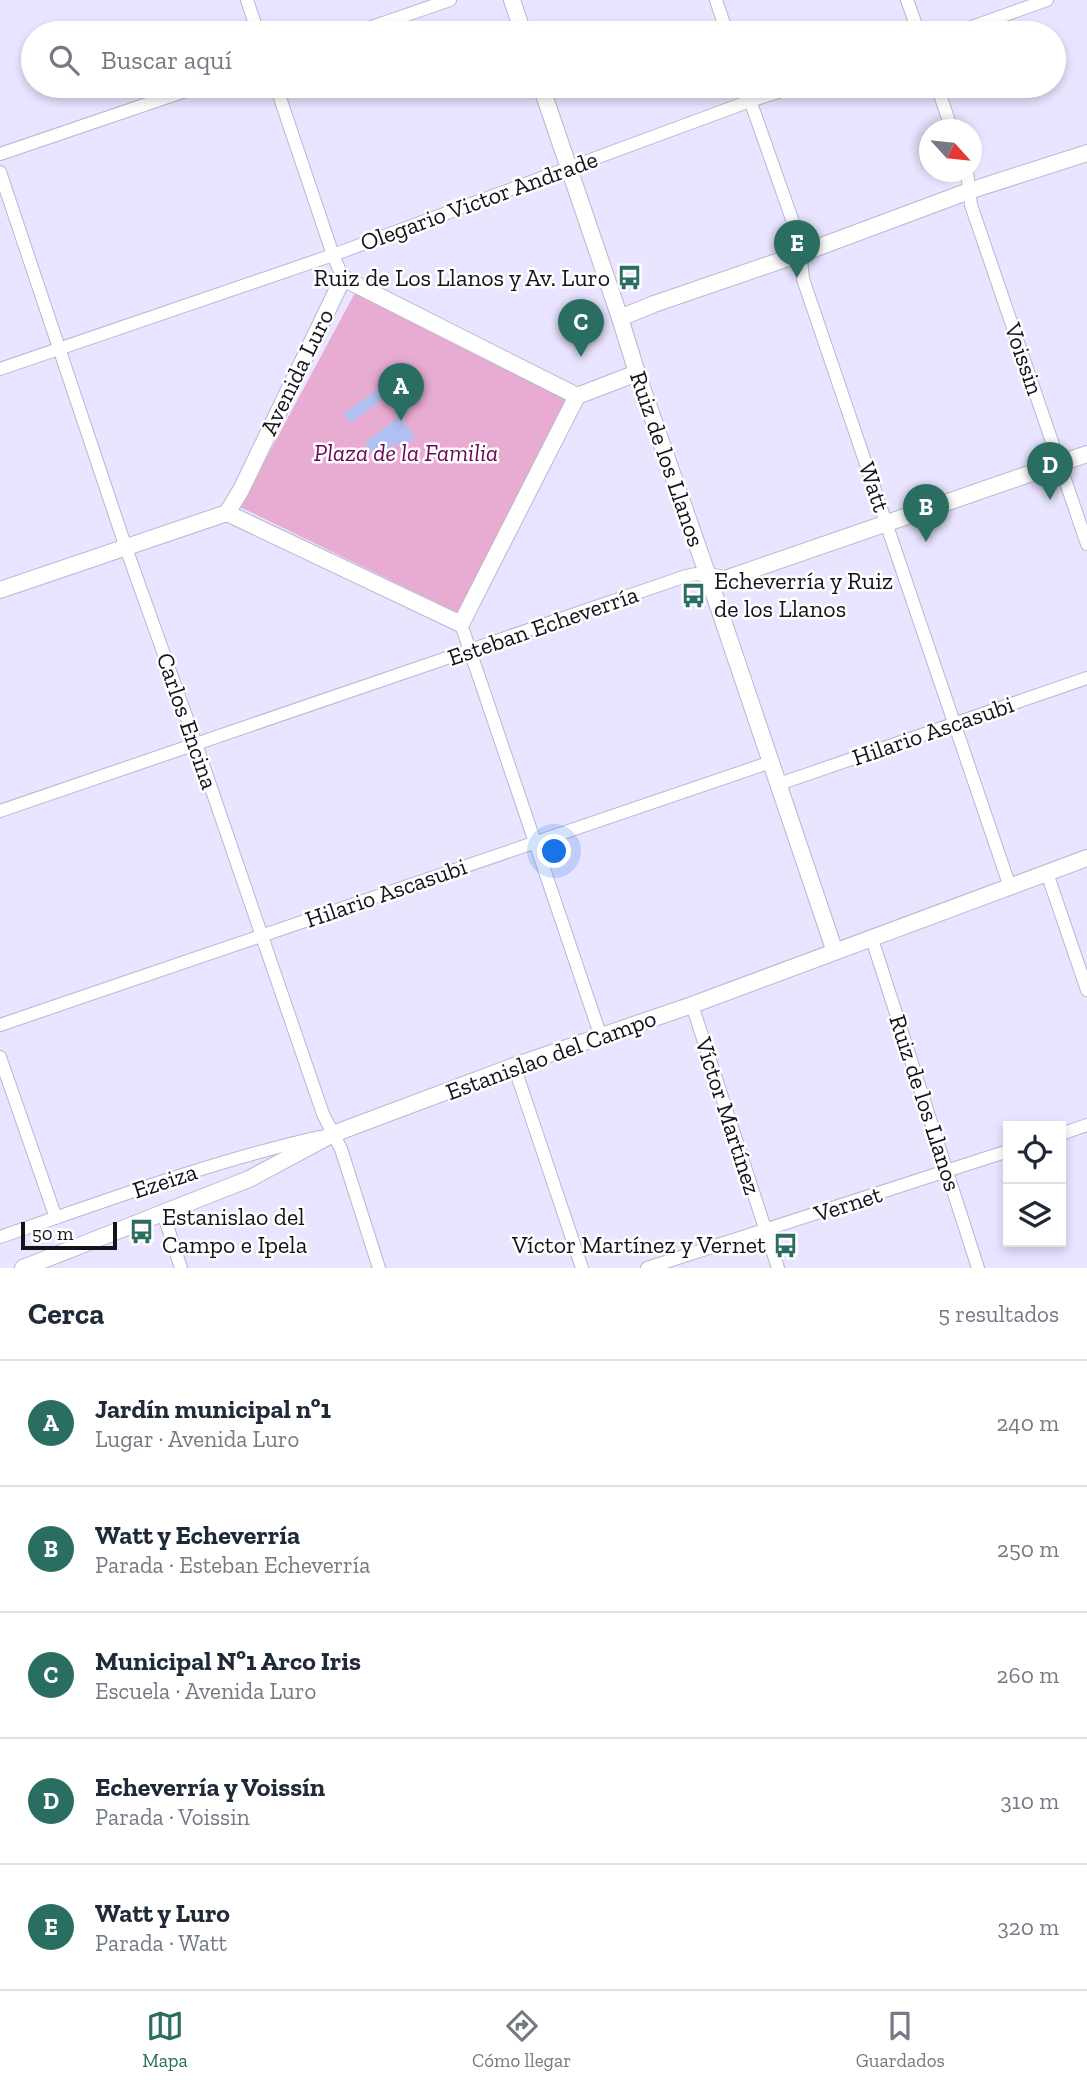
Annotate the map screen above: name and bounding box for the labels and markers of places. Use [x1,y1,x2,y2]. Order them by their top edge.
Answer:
pin: E [774,220,820,278]
place label: Ruiz de Los Llanos y Av. Luro [314,263,610,292]
bus stop icon: Ruiz de Los Llanos y Av. Luro [616,264,644,292]
pin: C [558,299,604,357]
pin: A [378,363,424,421]
pin: D [1027,442,1073,500]
pin: B [903,484,949,542]
place label: Echeverría y Ruiz de los Llanos [714,566,893,623]
bus stop icon: Echeverría y Ruiz de los Llanos [680,581,708,609]
place label: Estanislao del Campo e Ipela [162,1202,308,1259]
bus stop icon: Estanislao del Campo e Ipela [128,1217,156,1245]
place label: Víctor Martínez y Vernet [511,1230,766,1259]
bus stop icon: Víctor Martínez y Vernet [772,1231,800,1259]

